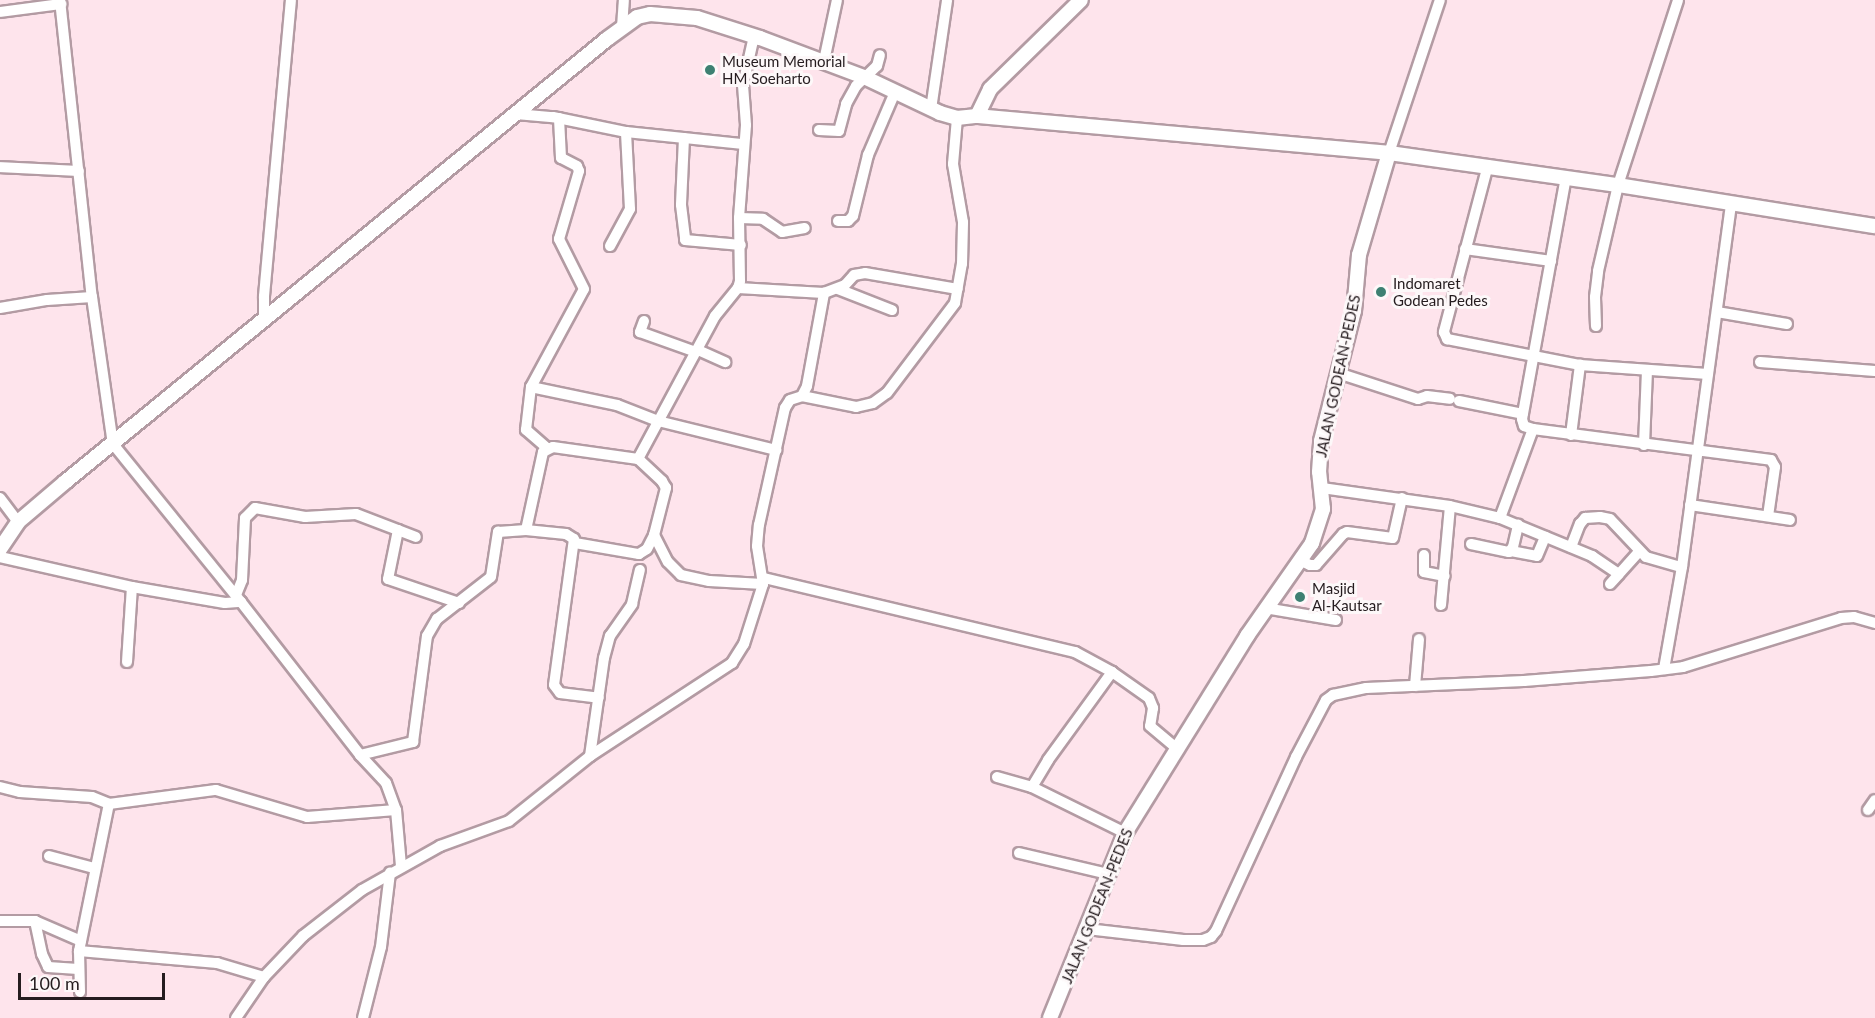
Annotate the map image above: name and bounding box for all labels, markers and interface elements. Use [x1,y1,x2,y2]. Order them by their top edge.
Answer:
place label: Museum Memorial HM Soeharto [722,52,846,87]
marker: Museum Memorial HM Soeharto [703,63,717,77]
place label: Indomaret Godean Pedes [1393,274,1488,309]
marker: Indomaret Godean Pedes [1374,285,1388,299]
street label: JALAN GODEAN-PEDES [1312,293,1364,459]
place label: Masjid Al-Kautsar [1312,579,1382,614]
marker: Masjid Al-Kautsar [1293,590,1307,604]
street label: JALAN GODEAN-PEDES [1058,826,1136,986]
scale bar [21,961,168,999]
text: 100 m [29,972,80,994]

